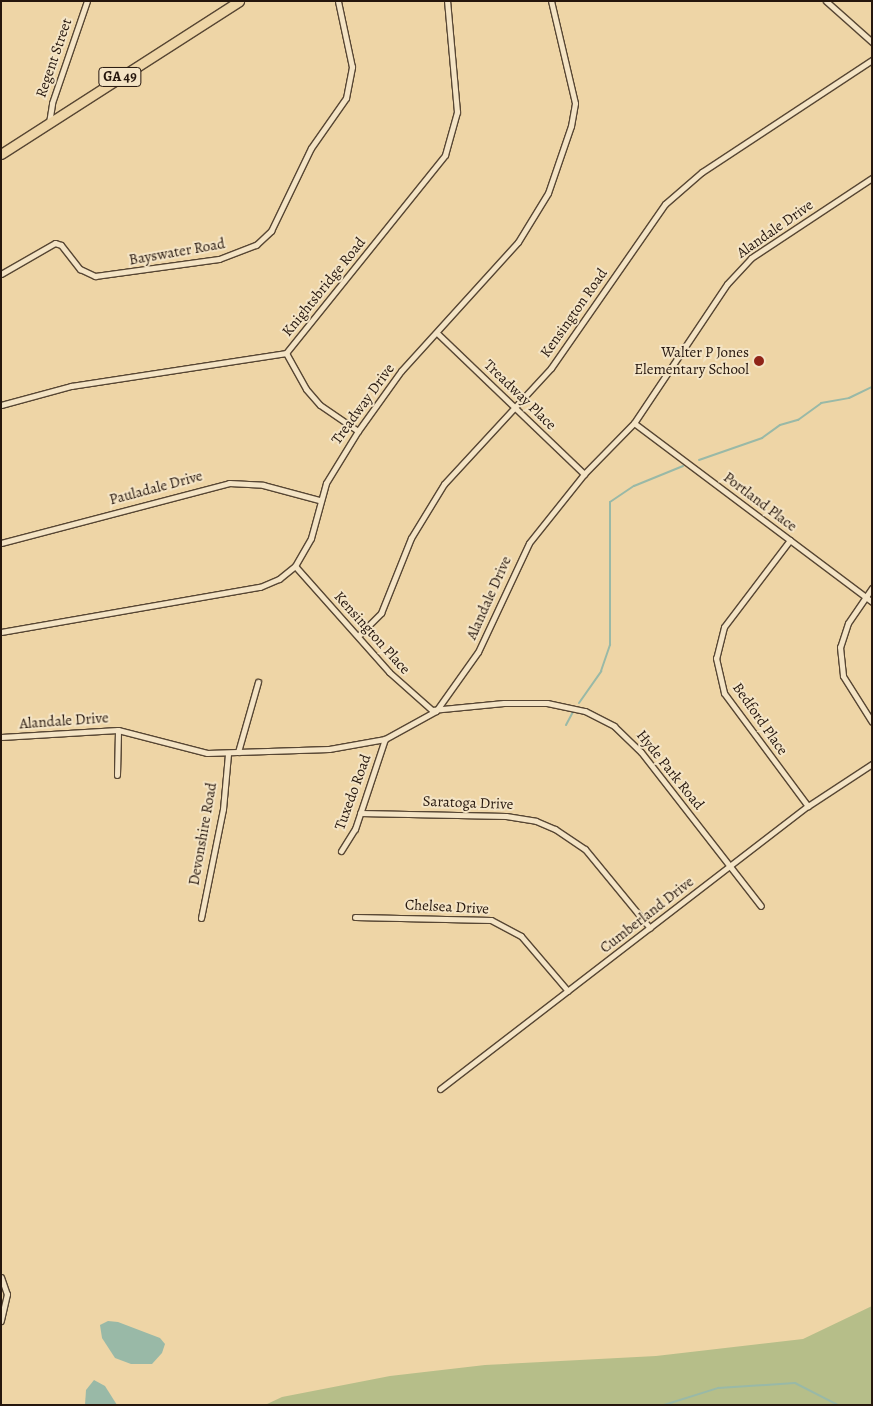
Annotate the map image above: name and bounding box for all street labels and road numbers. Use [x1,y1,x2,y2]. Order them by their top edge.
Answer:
street label: Regent Street [32,16,76,100]
road number: GA 49 [98,66,142,88]
street label: Alandale Drive [733,196,817,262]
street label: Knightsbridge Road [278,234,370,340]
street label: Bayswater Road [128,235,226,269]
street label: Kensington Road [537,265,611,361]
street label: Treadway Place [480,356,560,434]
street label: Treadway Drive [328,360,398,448]
street label: Pauladale Drive [107,467,205,509]
street label: Portland Place [720,469,800,535]
street label: Alandale Drive [463,554,515,642]
street label: Kensington Place [330,588,414,678]
street label: Bedford Place [729,679,791,759]
street label: Alandale Drive [19,709,109,733]
street label: Hyde Park Road [632,726,708,814]
street label: Tuxedo Road [331,752,375,832]
street label: Devonshire Road [185,781,221,887]
street label: Saratoga Drive [422,792,514,814]
street label: Cumberland Drive [597,873,697,957]
street label: Chelsea Drive [405,896,489,918]

